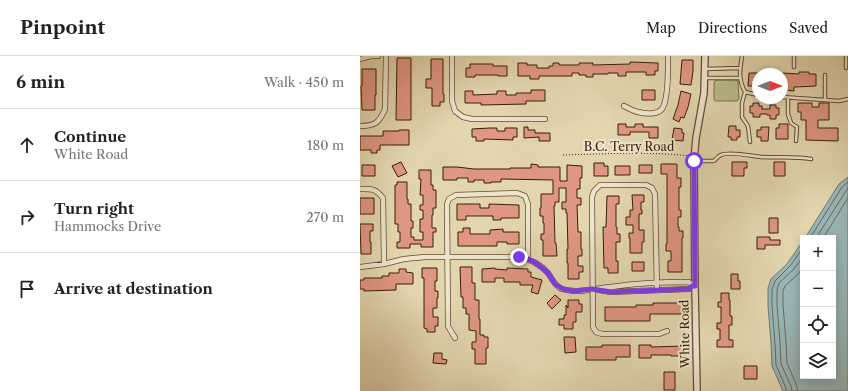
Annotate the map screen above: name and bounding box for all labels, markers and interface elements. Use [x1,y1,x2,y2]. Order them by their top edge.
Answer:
text: Pinpoint [20,16,105,39]
text: Map [646,19,676,37]
text: Directions [698,19,767,37]
text: Saved [789,19,828,37]
north arrow [752,68,788,104]
text: 6 min [16,72,65,92]
text: Walk · 450 m [264,74,344,90]
text: Continue [54,127,126,146]
icon: ahead [16,134,38,156]
text: 180 m [307,137,344,153]
street label: B.C. Terry Road [584,139,675,154]
text: White Road [54,146,128,162]
route start [685,152,703,170]
text: Turn right [54,199,134,218]
icon: right [16,206,38,228]
text: 270 m [306,209,344,225]
text: Hammocks Drive [54,218,161,234]
map controls [800,235,836,379]
button: + [800,235,836,271]
route end [510,248,528,266]
button: − [800,271,836,307]
icon: arrive [16,278,38,300]
text: Arrive at destination [54,279,213,298]
street label: White Road [676,299,693,369]
button: locate [800,307,836,343]
button: layers [800,343,836,379]

